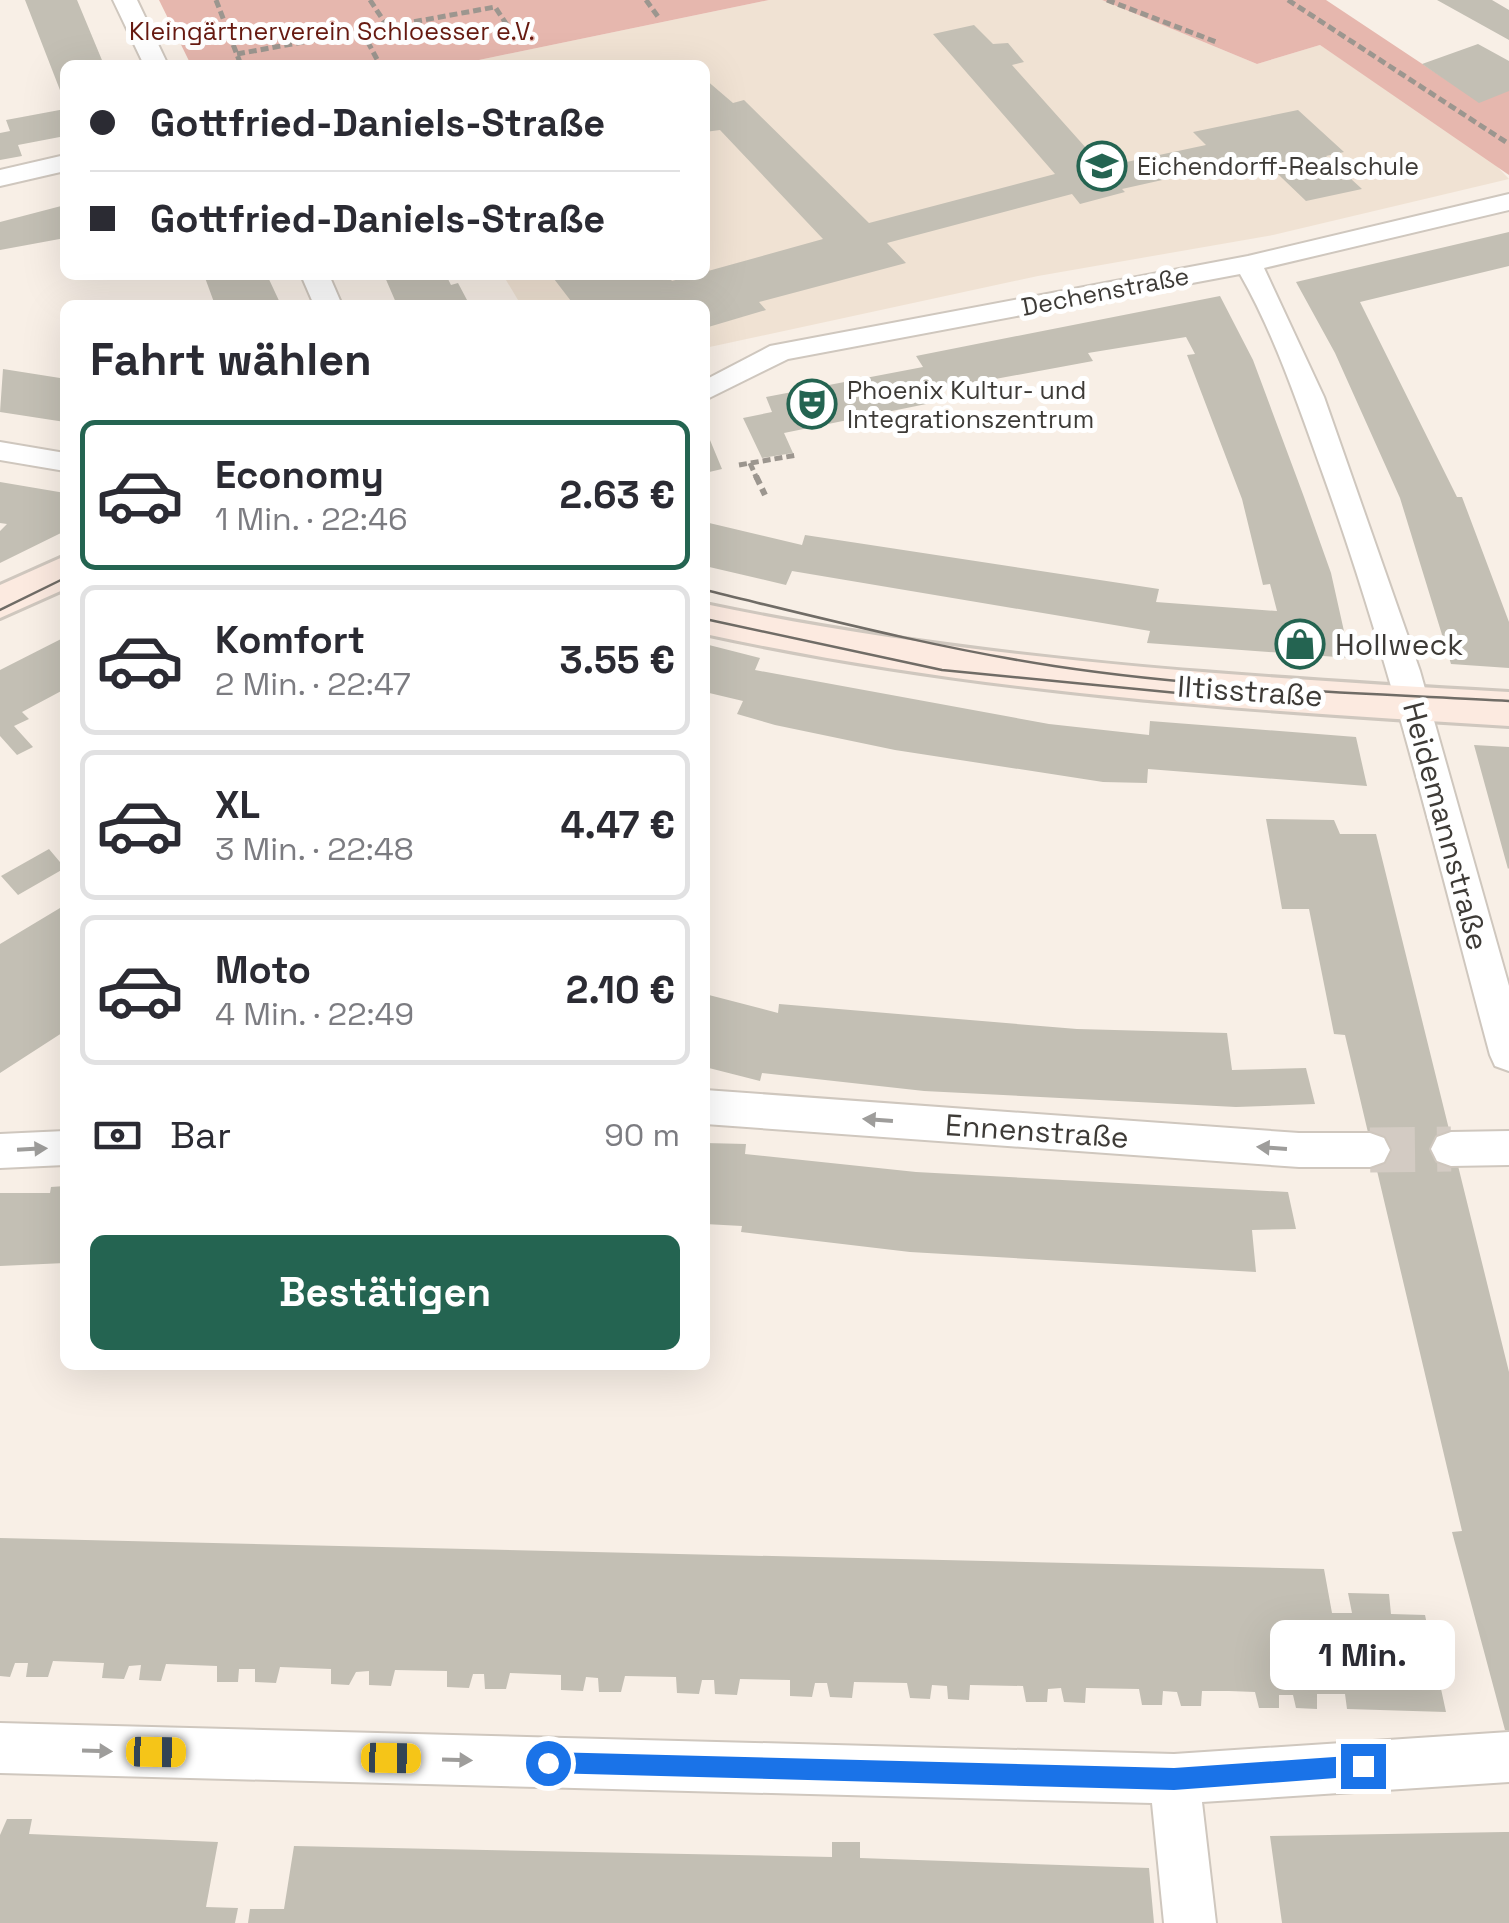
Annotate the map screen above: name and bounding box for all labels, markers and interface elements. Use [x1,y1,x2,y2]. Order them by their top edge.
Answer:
park label: Kleingärtnerverein Schloesser e.V. [129,15,535,47]
text: Gottfried-Daniels-Straße [150,99,605,147]
school or university icon: Eichendorff-Realschule [1076,140,1128,192]
place label: Eichendorff-Realschule [1137,150,1419,182]
text: Gottfried-Daniels-Straße [150,195,605,243]
street label: Dechenstraße [1018,259,1192,323]
text: Fahrt wählen [90,331,372,388]
place label: Phoenix Kultur- und Integrationszentrum [847,374,1094,435]
theatre icon: Phoenix Kultur- und Integrationszentrum [786,378,838,430]
icon: car [95,450,185,540]
text: Economy [215,451,384,499]
text: 2.63 € [559,471,675,519]
text: 1 Min. · 22:46 [215,499,408,539]
icon: car [95,615,185,705]
text: Komfort [215,616,365,664]
shop icon: Hollweck [1274,618,1326,670]
place label: Hollweck [1335,625,1464,664]
text: 3.55 € [560,636,675,684]
text: 2 Min. · 22:47 [215,664,411,704]
street label: Iltisstraße [1176,666,1324,716]
street label: Heidemannstraße [1394,697,1498,955]
icon: car [95,780,185,870]
text: XL [215,781,260,829]
text: 4.47 € [560,801,675,849]
text: 3 Min. · 22:48 [215,829,414,869]
icon: car [95,945,185,1035]
text: Moto [215,946,311,994]
text: 2.10 € [566,966,675,1014]
text: 4 Min. · 22:49 [215,994,414,1034]
street label: Ennenstraße [944,1105,1130,1157]
icon: cash [90,1108,145,1163]
text: Bar [170,1111,231,1159]
one-way arrow [862,1111,894,1127]
text: 90 m [604,1115,680,1155]
one-way arrow [1256,1140,1288,1156]
one-way arrow [17,1141,49,1157]
button: Bestätigen [90,1235,680,1350]
callout: 1 Min. [1270,1621,1456,1691]
text: 1 Min. [1318,1635,1407,1675]
car [126,1736,186,1768]
route start [526,1741,571,1786]
car [361,1742,421,1774]
one-way arrow [82,1743,114,1759]
route end [1341,1744,1386,1789]
one-way arrow [442,1753,474,1769]

